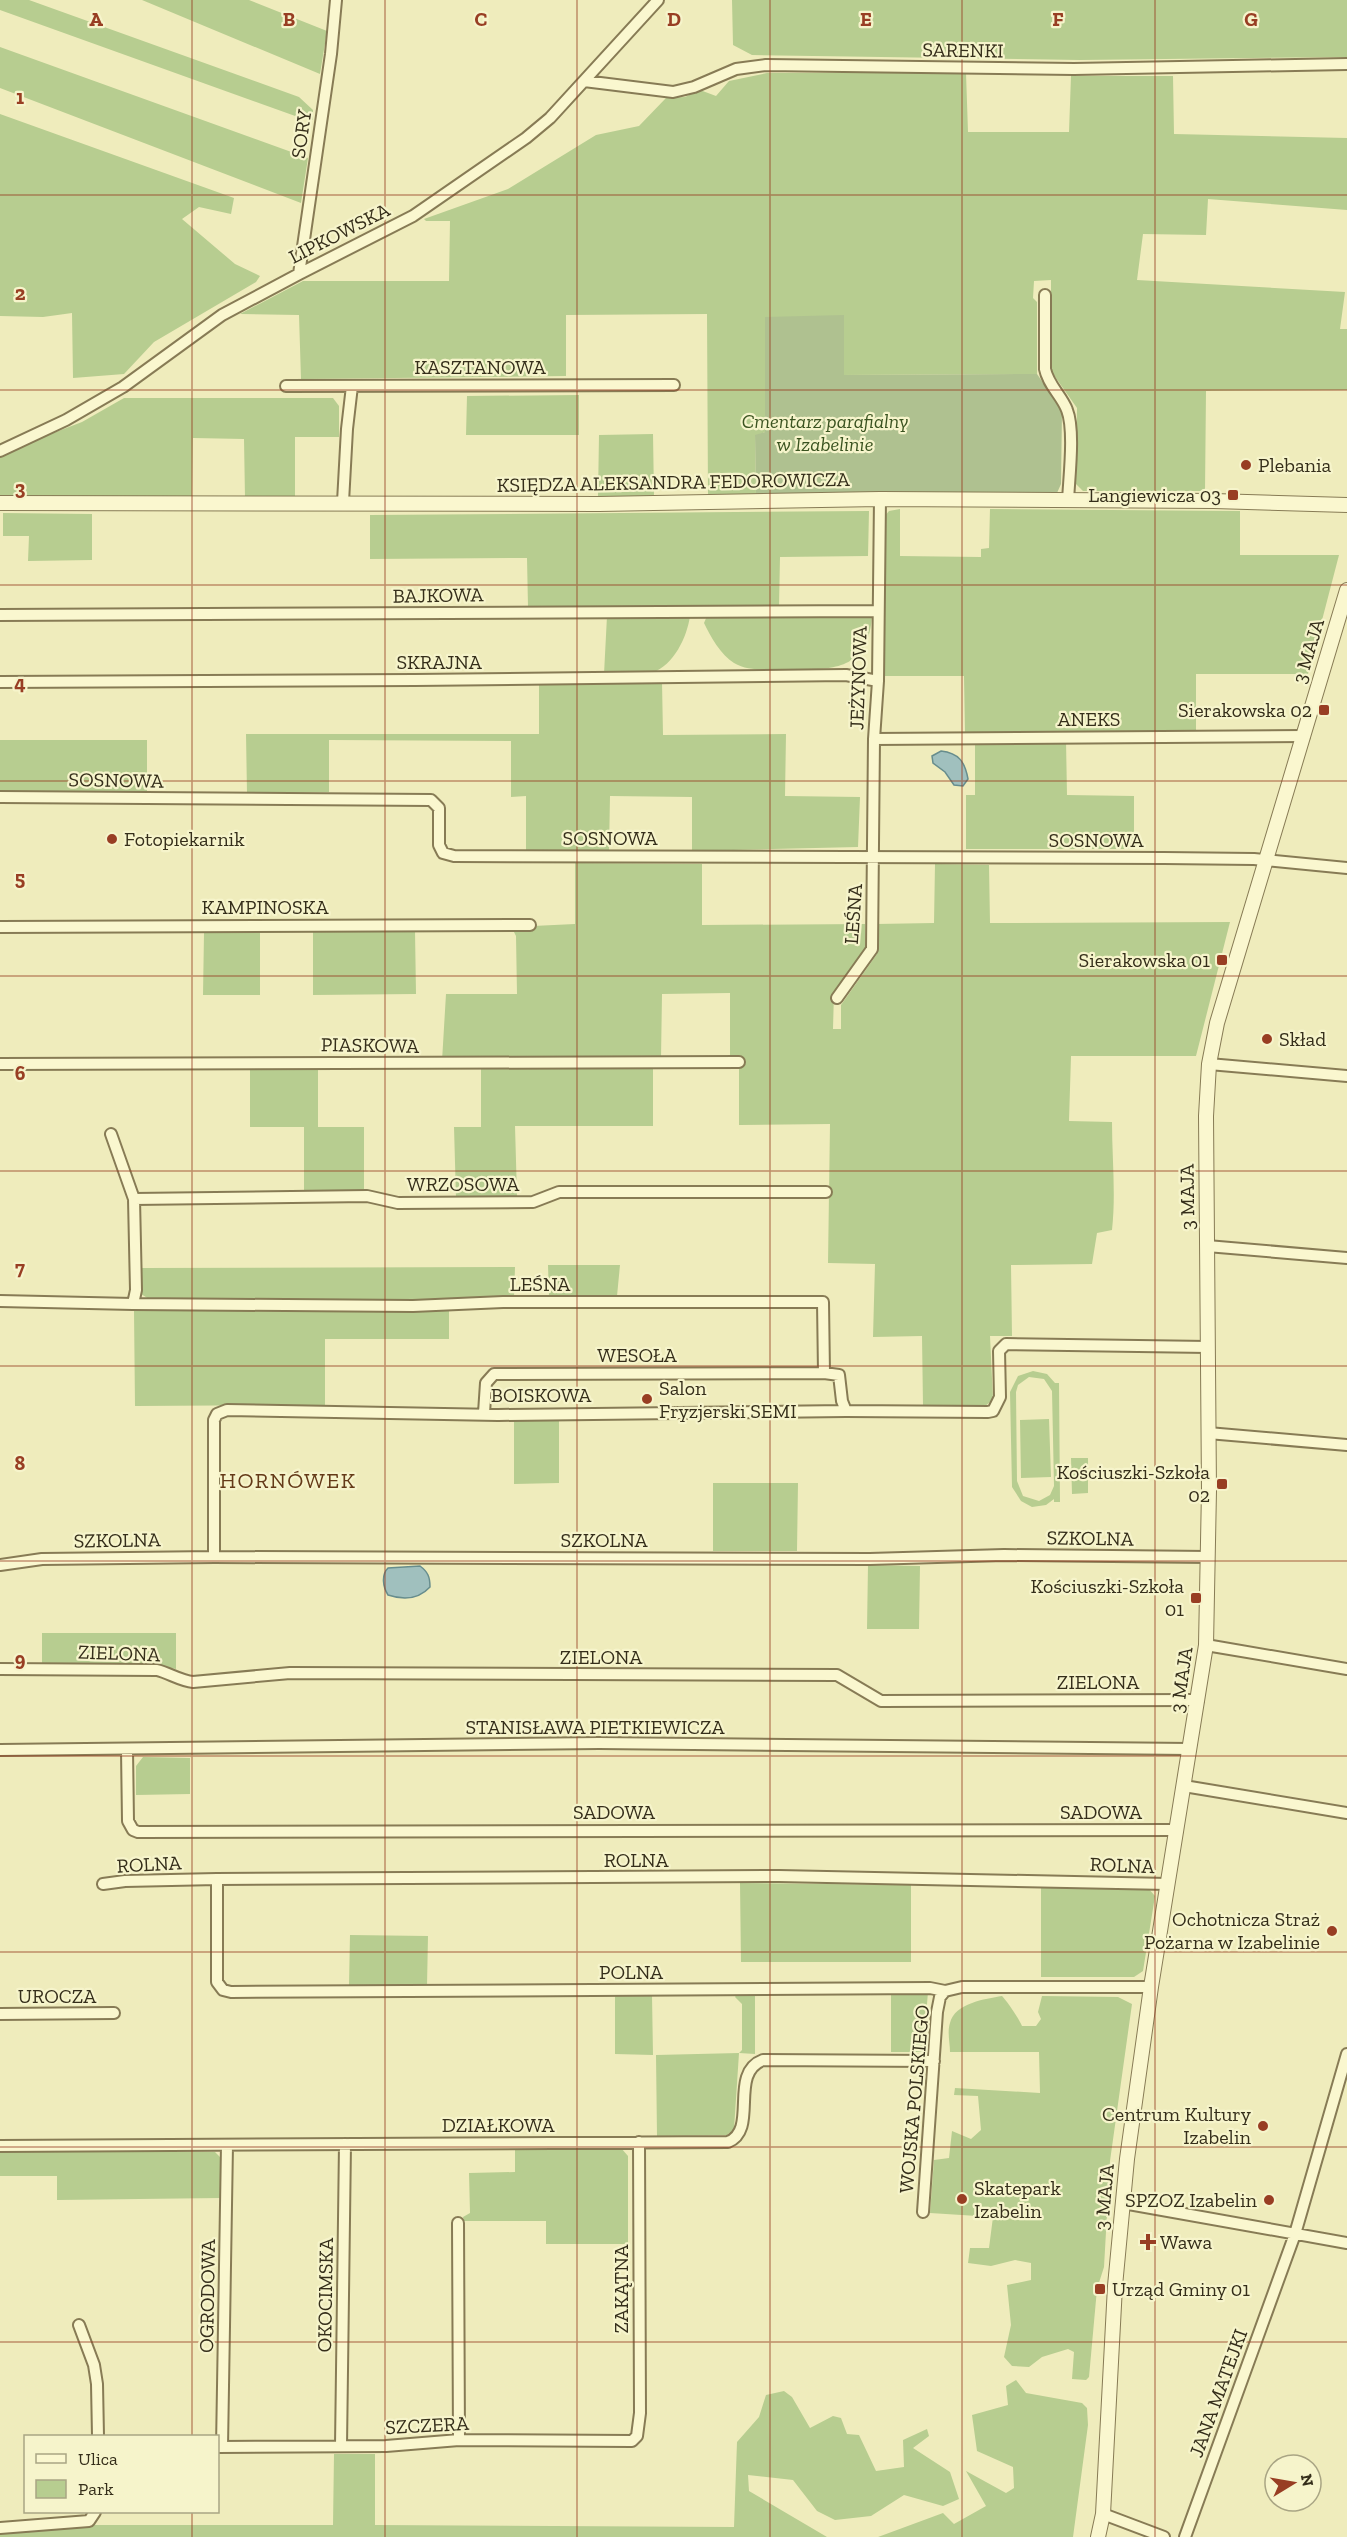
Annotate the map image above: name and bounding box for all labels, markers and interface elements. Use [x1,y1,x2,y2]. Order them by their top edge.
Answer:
text: A [89,7,103,31]
text: B [283,7,295,31]
text: C [475,7,488,31]
text: D [667,7,681,31]
text: E [860,7,872,31]
text: F [1052,7,1064,31]
text: G [1244,7,1258,31]
street label: SARENKI [922,37,1004,63]
text: 1 [16,85,24,109]
street label: SORY [286,107,316,160]
street label: LIPKOWSKA [285,197,394,269]
text: 2 [15,281,26,305]
street label: KASZTANOWA [414,355,547,379]
park label: Cmentarz parafialny w Izabelinie [742,409,908,456]
place label: Plebania [1258,453,1332,477]
marker: Plebania [1239,458,1253,472]
street label: KSIĘDZA ALEKSANDRA FEDOROWICZA [496,467,851,497]
text: 3 [15,476,26,500]
place label: Langiewicza 03 [1088,483,1221,507]
marker: Langiewicza 03 [1226,488,1240,502]
street label: BAJKOWA [392,582,485,608]
street label: 3 MAJA [1287,615,1329,686]
street label: JEŻYNOWA [844,625,872,730]
street label: SKRAJNA [396,650,483,674]
text: 4 [14,671,26,695]
place label: Sierakowska 02 [1178,698,1312,722]
marker: Sierakowska 02 [1317,703,1331,717]
street label: ANEKS [1058,707,1120,731]
street label: SOSNOWA [68,767,165,793]
street label: SOSNOWA [562,826,659,850]
place label: Fotopiekarnik [124,827,245,851]
street label: SOSNOWA [1048,828,1145,852]
marker: Fotopiekarnik [105,832,119,846]
text: 5 [15,866,25,890]
street label: LEŚNA [839,882,867,945]
street label: KAMPINOSKA [202,895,329,919]
place label: Sierakowska 01 [1078,948,1210,972]
marker: Sierakowska 01 [1215,953,1229,967]
place label: Skład [1279,1027,1326,1051]
street label: PIASKOWA [321,1032,420,1058]
marker: Skład [1260,1032,1274,1046]
text: 6 [15,1061,26,1085]
street label: 3 MAJA [1174,1163,1200,1230]
street label: WRZOSOWA [407,1172,520,1196]
text: 7 [15,1256,25,1280]
street label: LEŚNA [510,1272,571,1296]
street label: WESOŁA [597,1343,678,1367]
place label: Salon Fryzjerski SEMI [659,1376,797,1423]
street label: BOISKOWA [491,1383,592,1407]
marker: Salon Fryzjerski SEMI [640,1392,654,1406]
text: 8 [15,1451,26,1475]
place label: Kościuszki-Szkoła 02 [1057,1460,1210,1507]
district label: HORNÓWEK [220,1467,356,1494]
marker: Kościuszki-Szkoła 02 [1215,1477,1229,1491]
street label: SZKOLNA [1046,1525,1135,1551]
street label: SZKOLNA [73,1527,162,1553]
street label: SZKOLNA [561,1528,649,1552]
place label: Kościuszki-Szkoła 01 [1031,1574,1184,1621]
marker: Kościuszki-Szkoła 01 [1189,1591,1203,1605]
street label: ZIELONA [77,1640,162,1666]
street label: 3 MAJA [1165,1644,1198,1715]
street label: ZIELONA [560,1645,643,1669]
text: 9 [15,1647,26,1671]
street label: ZIELONA [1057,1670,1140,1694]
street label: STANISŁAWA PIETKIEWICZA [465,1715,726,1739]
street label: SADOWA [573,1800,656,1824]
street label: SADOWA [1060,1800,1143,1824]
street label: ROLNA [604,1848,669,1872]
street label: ROLNA [116,1850,183,1878]
street label: ROLNA [1089,1852,1156,1878]
place label: Ochotnicza Straż Pożarna w Izabelinie [1144,1907,1320,1954]
marker: Ochotnicza Straż Pożarna w Izabelinie [1325,1924,1339,1938]
street label: POLNA [599,1960,664,1984]
street label: UROCZA [18,1984,97,2008]
street label: WOJSKA POLSKIEGO [894,2004,934,2194]
place label: Centrum Kultury Izabelin [1102,2102,1252,2149]
street label: DZIAŁKOWA [442,2113,555,2137]
marker: Centrum Kultury Izabelin [1256,2119,1270,2133]
street label: 3 MAJA [1089,2162,1119,2231]
place label: Skatepark Izabelin [974,2176,1061,2223]
place label: SPZOZ Izabelin [1125,2188,1258,2212]
marker: Skatepark Izabelin [955,2192,969,2206]
marker: SPZOZ Izabelin [1262,2193,1276,2207]
place label: Wawa [1160,2230,1212,2254]
marker: Wawa [1141,2235,1155,2249]
street label: OKOCIMSKA [312,2236,338,2352]
street label: OGRODOWA [194,2238,220,2353]
street label: ZAKĄTNA [609,2244,633,2333]
place label: Urząd Gminy 01 [1112,2277,1250,2301]
marker: Urząd Gminy 01 [1093,2282,1107,2296]
street label: JANA MATEJKI [1184,2326,1252,2460]
street label: SZCZERA [385,2411,470,2439]
legend [24,2435,219,2513]
text: Ulica [78,2448,118,2470]
north arrow [1263,2453,1323,2513]
text: N [1297,2472,1318,2488]
text: Park [78,2478,114,2500]

